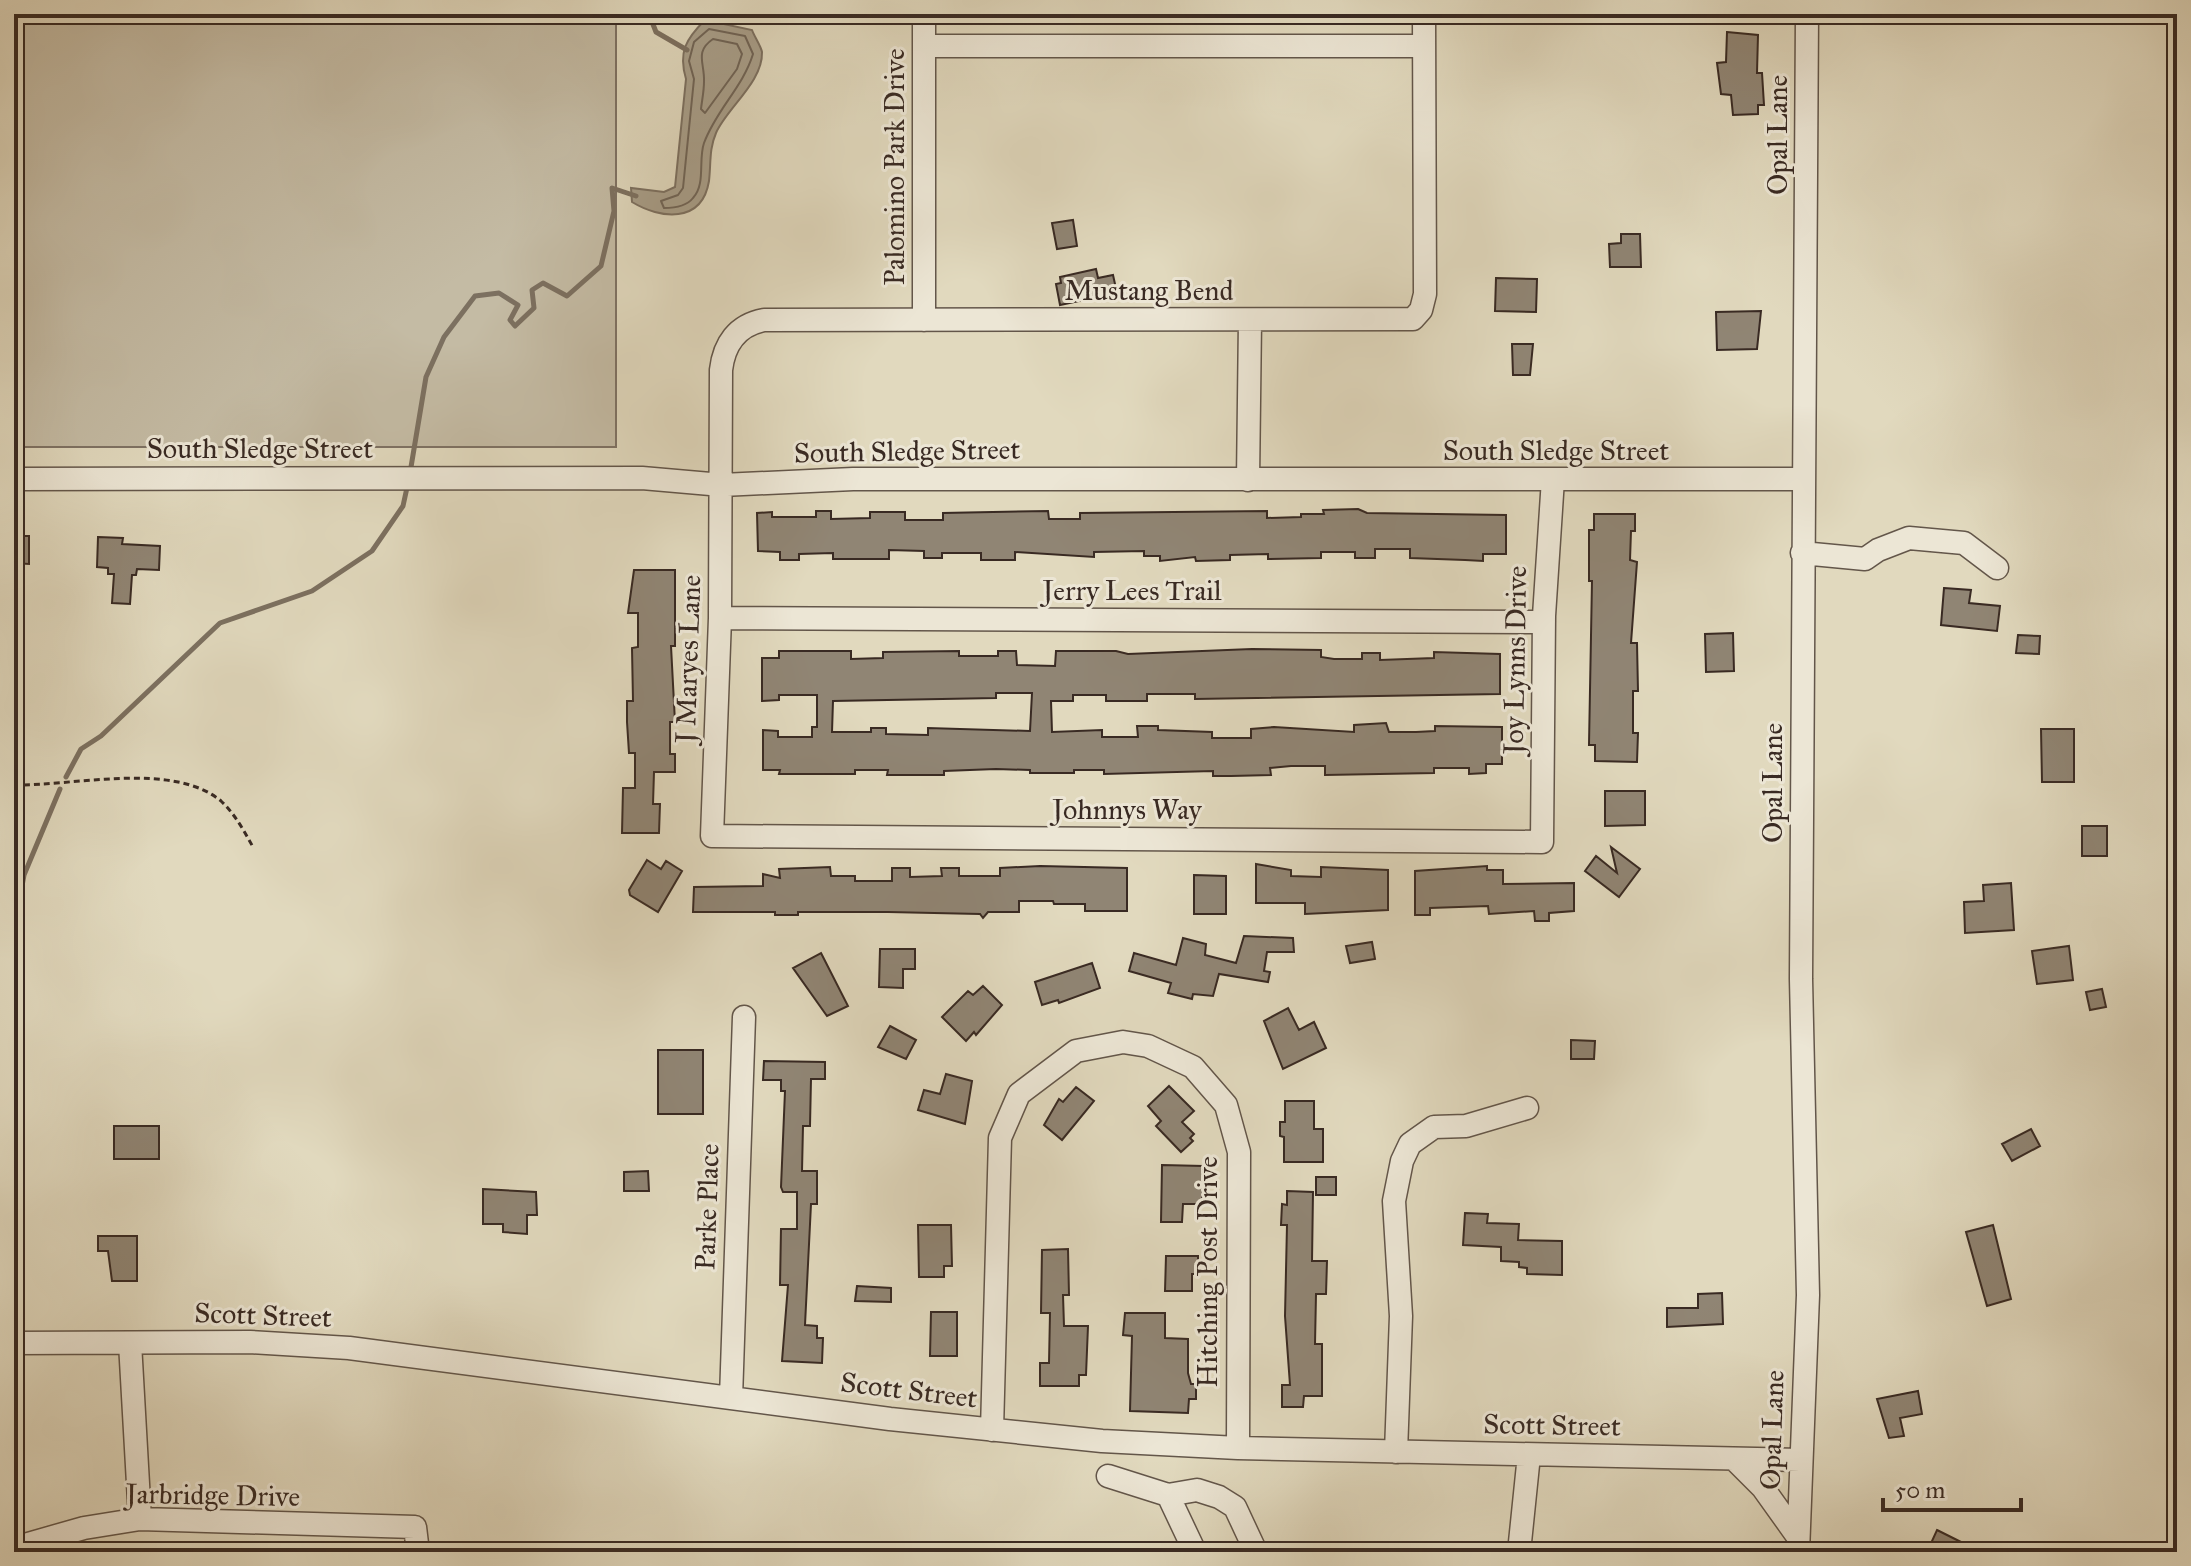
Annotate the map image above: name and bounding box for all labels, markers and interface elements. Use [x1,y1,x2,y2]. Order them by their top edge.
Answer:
street label: Palomino Park Drive [877,48,912,286]
street label: Opal Lane [1760,75,1795,195]
street label: Mustang Bend [1064,273,1234,308]
street label: South Sledge Street [147,431,373,466]
street label: South Sledge Street [793,432,1021,470]
street label: South Sledge Street [1443,433,1669,468]
street label: Joy Lynns Drive [1496,565,1534,758]
street label: Jerry Lees Trail [1040,573,1222,608]
street label: J Maryes Lane [667,574,708,747]
street label: Opal Lane [1755,723,1790,843]
street label: Johnnys Way [1049,792,1203,827]
street label: Parke Place [687,1143,727,1271]
street label: Hitching Post Drive [1190,1156,1225,1388]
street label: Scott Street [194,1295,332,1335]
street label: Scott Street [839,1364,980,1416]
street label: Opal Lane [1752,1369,1792,1491]
street label: Scott Street [1483,1406,1621,1444]
scale bar [1883,1462,2021,1512]
text: 50 m [1895,1475,1945,1505]
street label: Jarbridge Drive [123,1476,300,1514]

